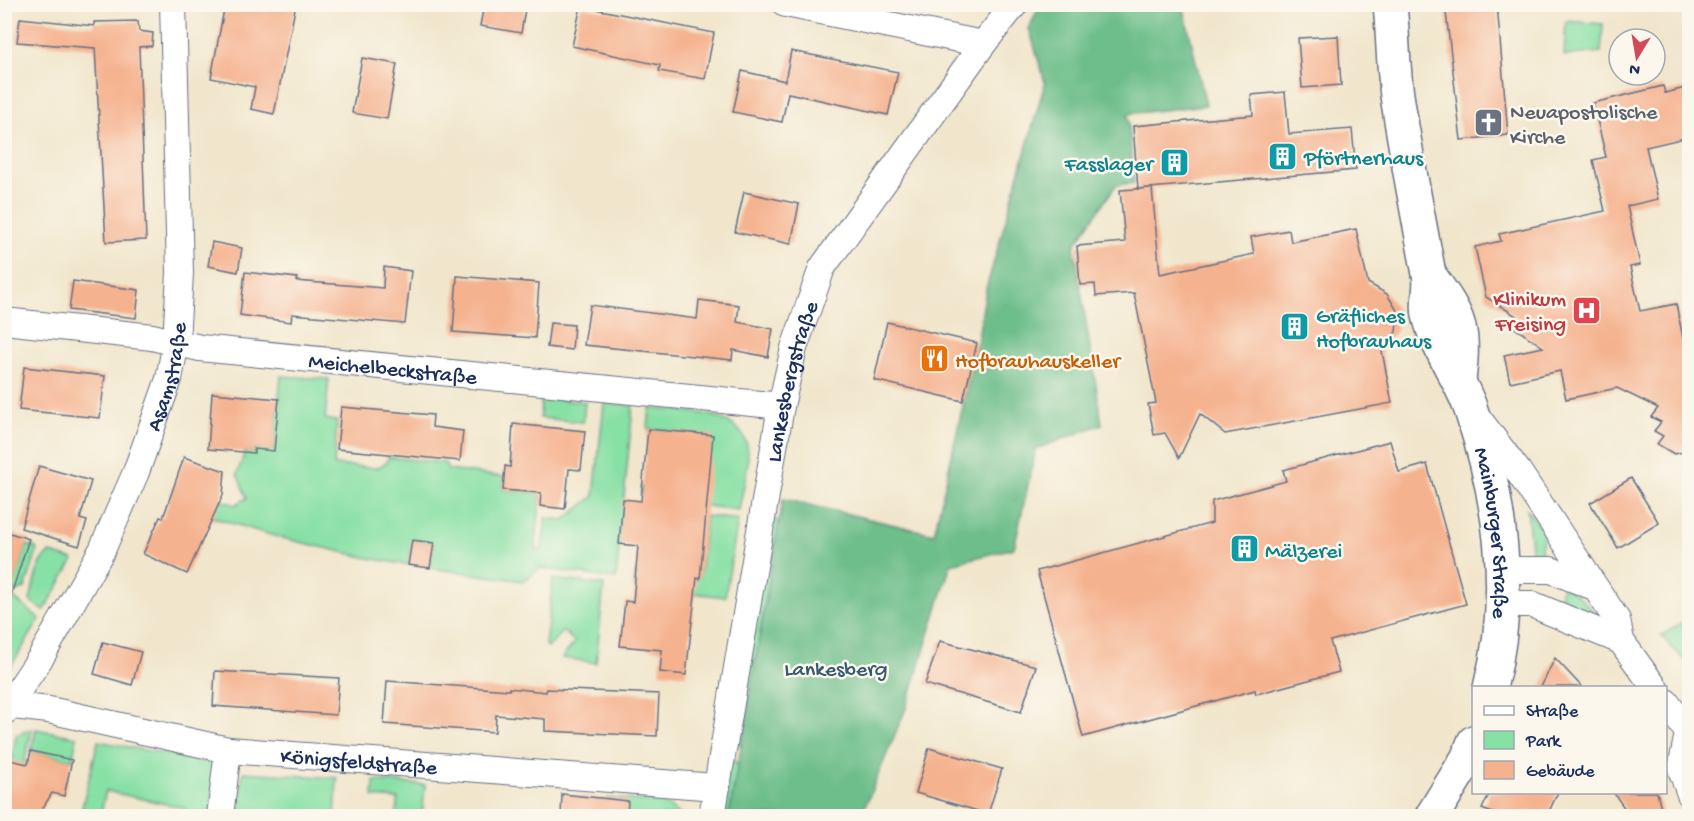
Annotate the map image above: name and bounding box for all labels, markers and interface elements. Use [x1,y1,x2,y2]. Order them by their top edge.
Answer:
north arrow [1607,27,1667,87]
text: N [1627,58,1642,79]
place label: Neuapostolische Kirche [1510,101,1658,152]
church icon: Neuapostolische Kirche [1473,107,1505,139]
building icon: Pförtnerhaus [1267,140,1299,172]
building icon: Fasslager [1158,146,1190,178]
place label: Pförtnerhaus [1303,147,1424,173]
place label: Fasslager [1064,153,1155,179]
place label: Klinikum Freising [1493,288,1566,339]
hospital icon: Klinikum Freising [1571,294,1603,326]
street label: Lankesbergstraße [763,298,827,464]
place label: Gräfliches Hofbrauhaus [1316,305,1432,356]
building icon: Gräfliches Hofbrauhaus [1279,311,1311,343]
street label: Asamstraße [143,321,194,435]
restaurant icon: Hofbrauhauskeller [918,343,950,375]
street label: Meichelbeckstraße [307,350,479,393]
place label: Hofbrauhauskeller [955,350,1122,376]
street label: Mainburger Straße [1466,445,1511,620]
building icon: Mälzerei [1228,533,1260,565]
place label: Mälzerei [1265,540,1342,566]
park label: Lankesberg [784,658,888,684]
legend [1472,686,1667,794]
text: Straße [1526,702,1579,723]
text: Park [1525,732,1562,753]
street label: Königsfeldstraße [279,745,439,783]
text: Gebäude [1526,762,1595,783]

